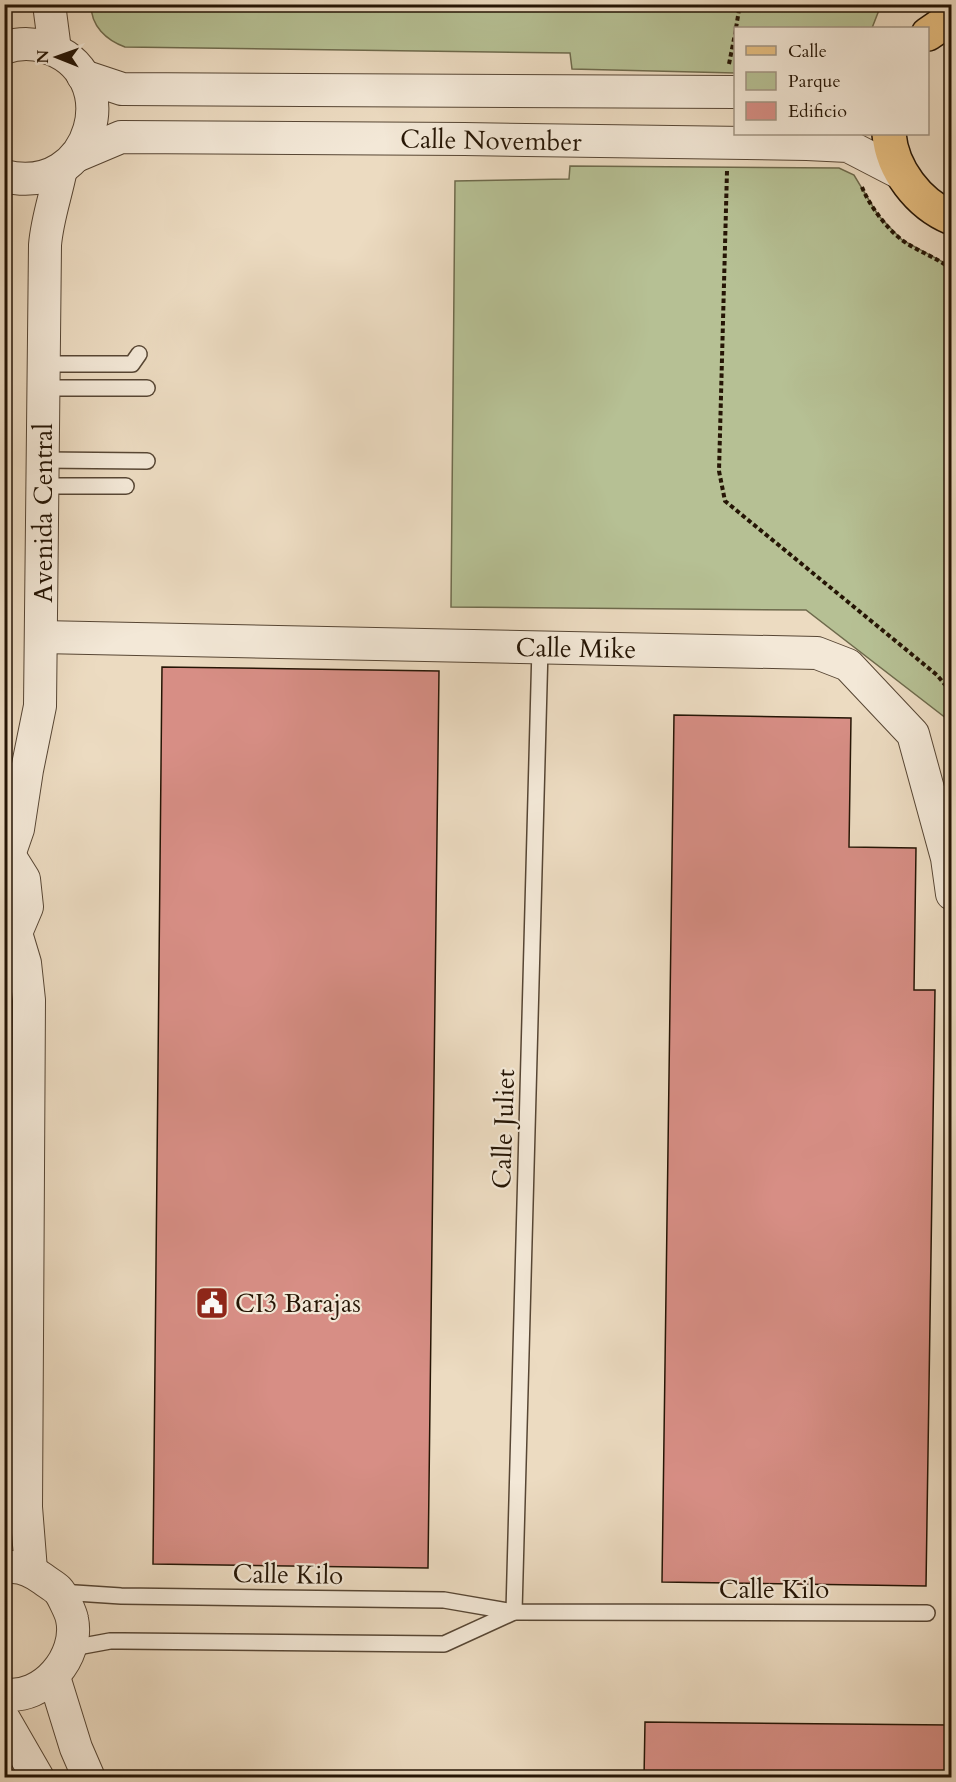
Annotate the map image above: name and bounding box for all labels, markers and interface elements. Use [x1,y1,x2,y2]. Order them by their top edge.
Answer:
north arrow [27,27,87,87]
legend [734,27,929,135]
text: Calle [788,39,827,64]
text: N [32,50,54,64]
text: Parque [788,69,841,94]
text: Edificio [788,99,847,124]
street label: Calle November [400,121,583,160]
street label: Avenida Central [26,423,61,603]
street label: Calle Mike [515,630,637,667]
street label: Calle Juliet [484,1068,523,1190]
public building icon: CI3 Barajas [194,1285,230,1321]
place label: CI3 Barajas [235,1286,361,1321]
street label: Calle Kilo [232,1556,344,1593]
street label: Calle Kilo [719,1572,829,1607]

